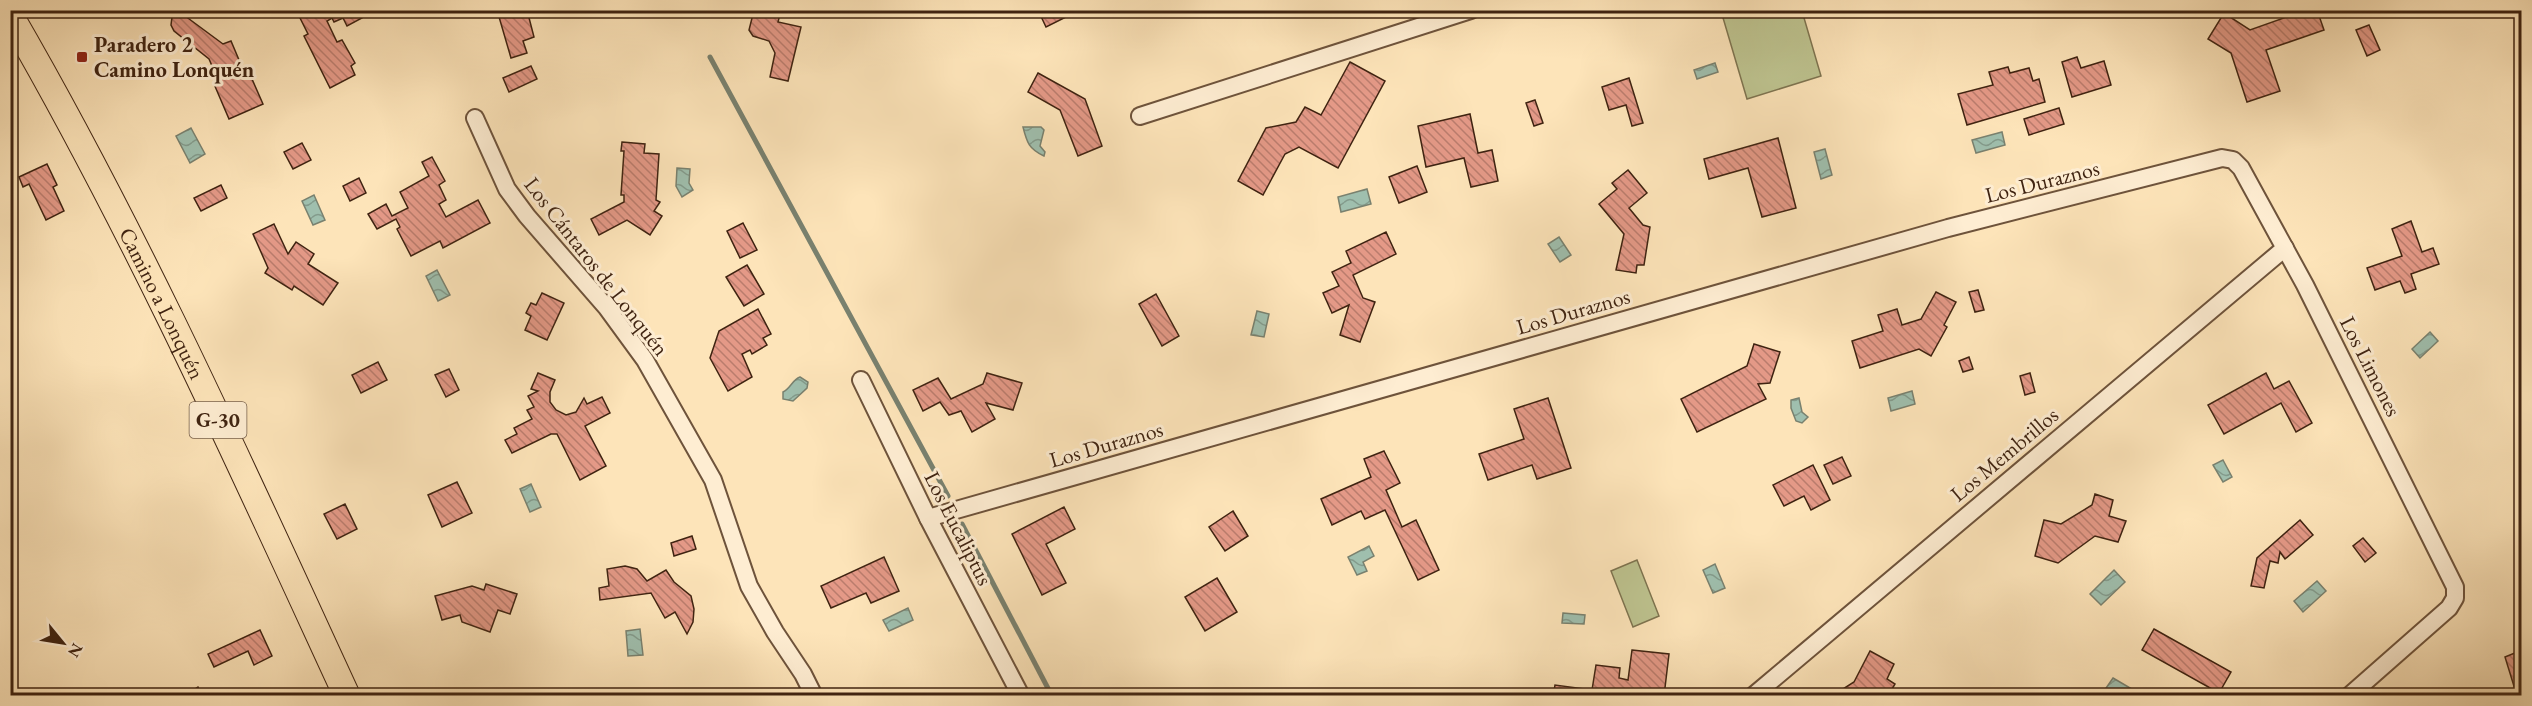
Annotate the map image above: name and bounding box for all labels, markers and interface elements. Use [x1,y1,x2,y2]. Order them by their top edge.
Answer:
place label: Paradero 2 Camino Lonquén [94,30,255,84]
marker: Paradero 2 Camino Lonquén [75,50,89,64]
street label: Los Duraznos [1982,153,2102,210]
street label: Los Cántaros de Lonquén [518,171,676,362]
street label: Camino a Lonquén [112,222,212,384]
street label: Los Duraznos [1513,281,1633,342]
street label: Los Limones [2333,311,2408,421]
street label: Los Membrillos [1944,401,2065,508]
road number: G-30 [190,402,246,438]
street label: Los Duraznos [1046,414,1166,475]
street label: Los Eucaliptus [917,466,1000,590]
north arrow [33,613,93,673]
text: N [63,639,88,661]

